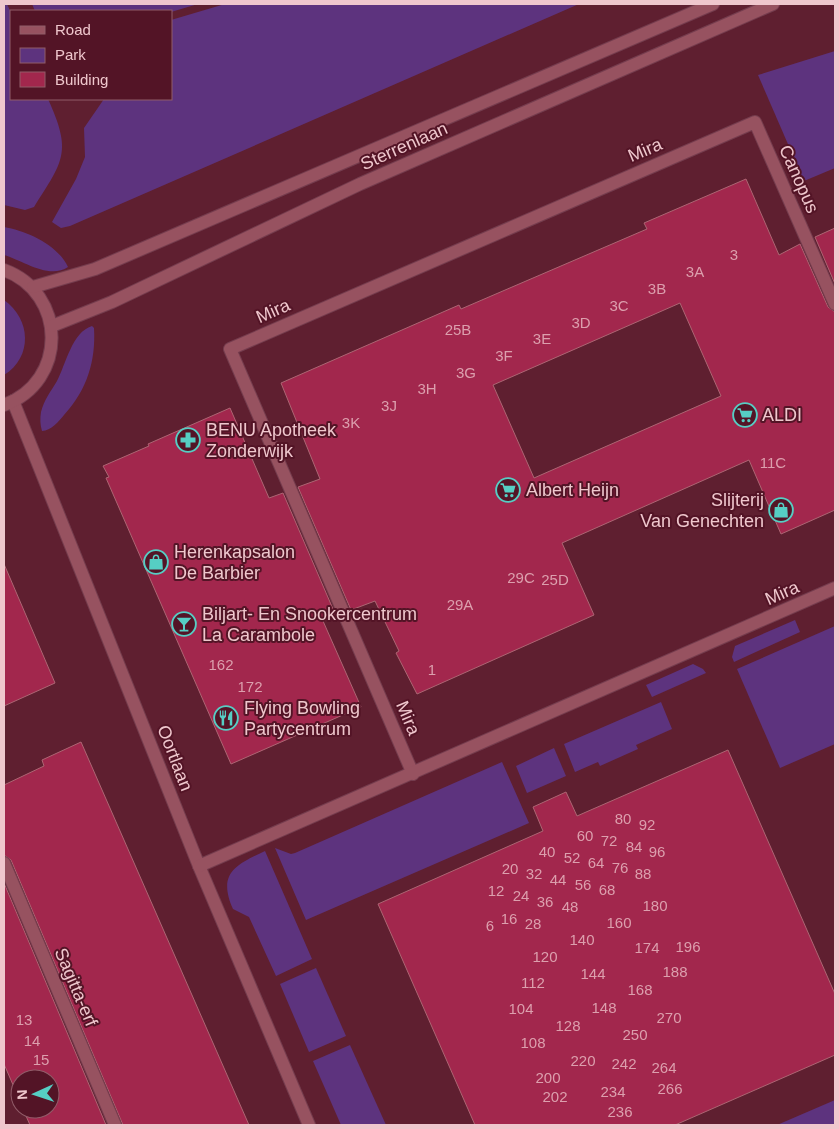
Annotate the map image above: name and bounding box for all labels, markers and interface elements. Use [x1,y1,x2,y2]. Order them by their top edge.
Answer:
legend [10,10,172,100]
text: Road [55,21,91,38]
text: Park [55,46,86,63]
text: Building [55,71,108,88]
street label: Sterrenlaan [357,118,451,174]
street label: Mira [625,134,666,166]
street label: Canopus [775,142,823,216]
house number: 3 [730,246,738,263]
house number: 3A [686,263,704,280]
house number: 3B [648,280,666,297]
street label: Mira [253,294,294,327]
house number: 3C [609,297,629,314]
house number: 3D [571,314,591,331]
house number: 25B [445,321,471,338]
house number: 3E [533,330,551,347]
house number: 3F [495,347,513,364]
house number: 3G [456,364,476,381]
house number: 3H [417,380,437,397]
house number: 3J [381,397,397,414]
supermarket icon: ALDI [732,402,758,428]
place label: ALDI [762,405,802,425]
house number: 3K [342,414,360,431]
place label: BENU Apotheek Zonderwijk [206,420,337,461]
pharmacy icon: BENU Apotheek Zonderwijk [175,427,201,453]
house number: 11C [760,454,786,471]
supermarket icon: Albert Heijn [495,477,521,503]
place label: Albert Heijn [526,480,619,500]
place label: Slijterij Van Genechten [640,490,764,531]
shop icon: Slijterij Van Genechten [768,497,794,523]
place label: Herenkapsalon De Barbier [174,542,295,583]
shop icon: Herenkapsalon De Barbier [143,549,169,575]
house number: 29C [507,569,535,586]
house number: 25D [541,571,569,588]
street label: Mira [762,576,803,609]
house number: 29A [447,596,473,613]
place label: Biljart- En Snookercentrum La Carambole [202,604,417,645]
bar icon: Biljart- En Snookercentrum La Carambole [171,611,197,637]
house number: 162 [208,656,234,673]
house number: 1 [428,661,436,678]
house number: 172 [237,678,263,695]
place label: Flying Bowling Partycentrum [244,698,360,739]
street label: Mira [392,698,424,739]
restaurant icon: Flying Bowling Partycentrum [213,705,239,731]
street label: Oortlaan [153,722,197,794]
house number: 80 [615,810,631,827]
house number: 92 [639,816,655,833]
house number: 60 [577,827,593,844]
house number: 72 [601,832,617,849]
house number: 84 [626,838,642,855]
house number: 40 [539,843,555,860]
house number: 96 [649,843,665,860]
house number: 52 [564,849,580,866]
house number: 64 [588,854,604,871]
house number: 76 [612,859,628,876]
house number: 20 [502,860,518,877]
house number: 32 [526,865,542,882]
house number: 88 [635,865,651,882]
house number: 44 [550,871,566,888]
house number: 56 [575,876,591,893]
house number: 68 [599,881,615,898]
house number: 12 [488,882,504,899]
house number: 24 [513,887,529,904]
house number: 36 [537,893,553,910]
house number: 180 [642,897,668,914]
house number: 48 [562,898,578,915]
house number: 16 [501,910,517,927]
house number: 160 [606,914,632,931]
house number: 28 [525,915,541,932]
house number: 6 [486,917,494,934]
house number: 140 [569,931,595,948]
house number: 196 [675,938,701,955]
house number: 174 [634,939,660,956]
street label: Sagitta-erf [51,945,102,1030]
house number: 120 [532,948,558,965]
house number: 188 [662,963,688,980]
house number: 144 [580,965,606,982]
house number: 112 [521,974,545,991]
house number: 168 [627,981,653,998]
house number: 148 [591,999,617,1016]
house number: 104 [508,1000,534,1017]
house number: 270 [656,1009,682,1026]
house number: 13 [16,1011,32,1028]
house number: 128 [555,1017,581,1034]
house number: 250 [622,1026,648,1043]
house number: 14 [24,1032,40,1049]
house number: 108 [520,1034,546,1051]
house number: 15 [33,1051,49,1068]
house number: 220 [570,1052,596,1069]
house number: 242 [611,1055,637,1072]
house number: 264 [651,1059,677,1076]
north arrow [10,1069,60,1119]
house number: 200 [535,1069,561,1086]
house number: 266 [657,1080,683,1097]
house number: 234 [600,1083,626,1100]
house number: 202 [542,1088,568,1105]
text: N [14,1089,30,1100]
house number: 236 [607,1103,633,1120]

